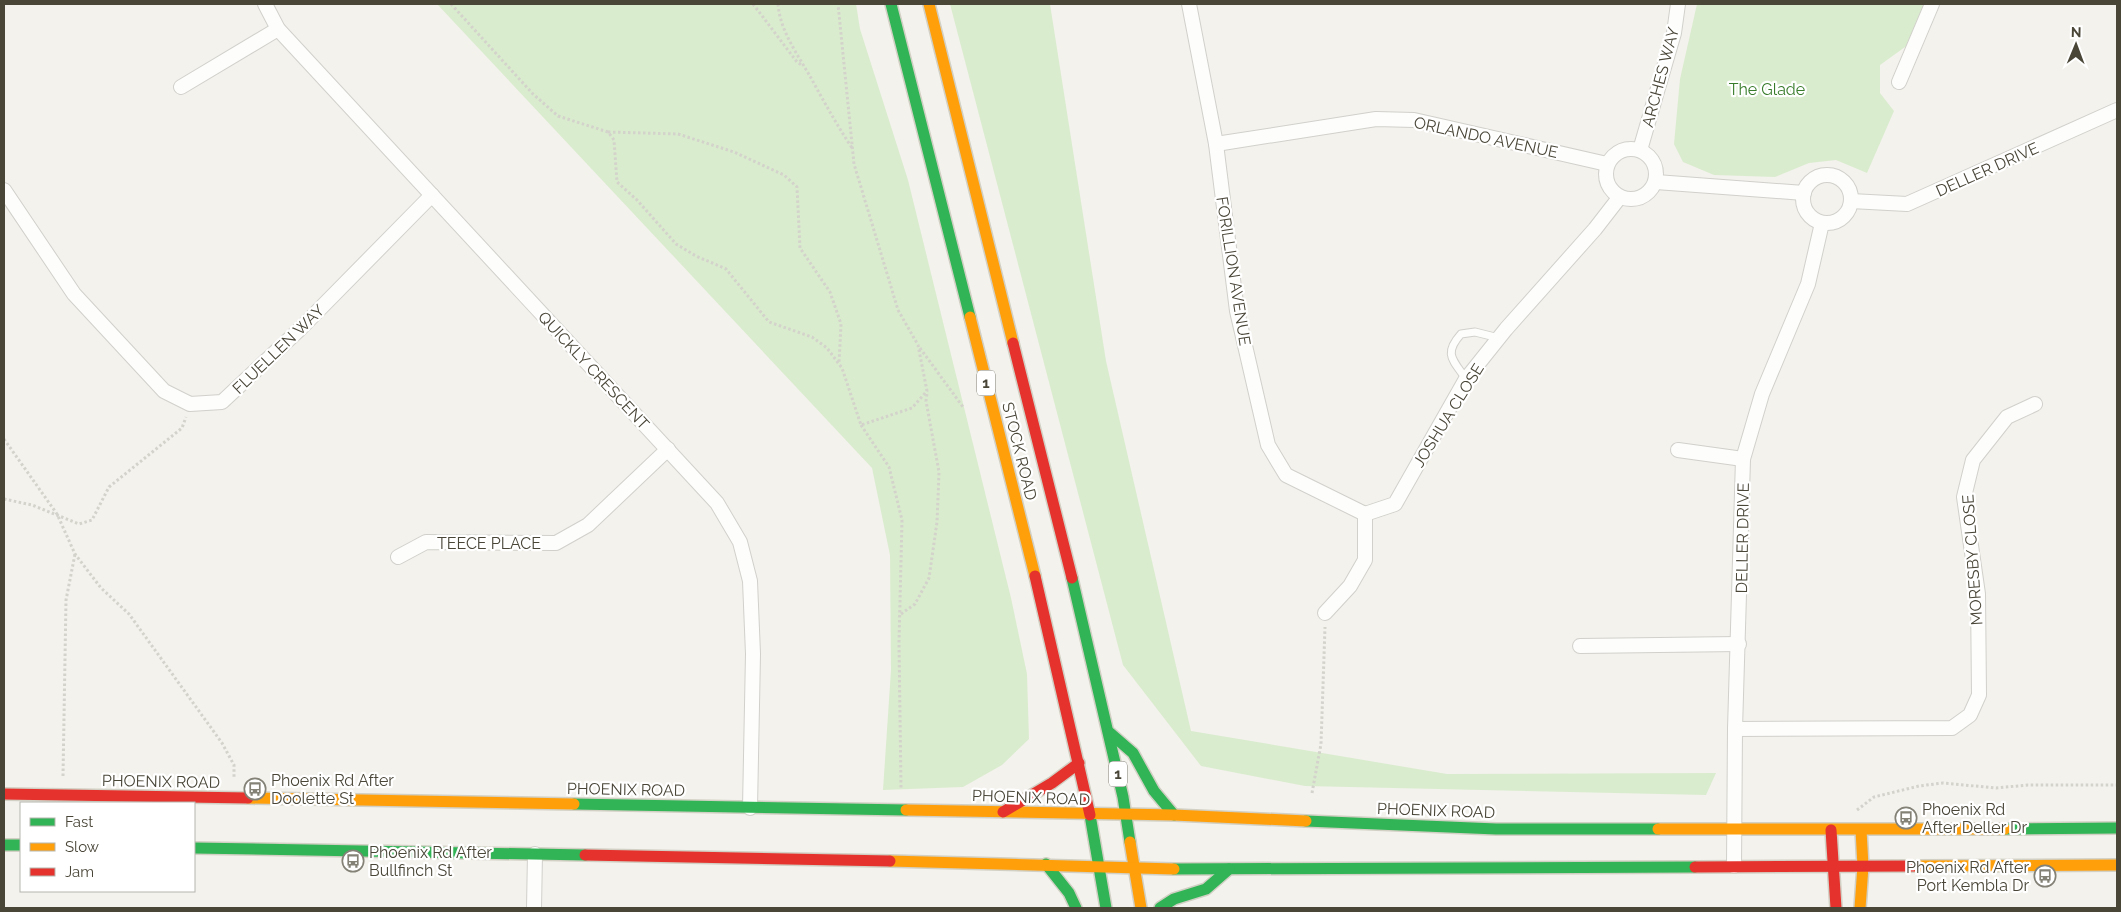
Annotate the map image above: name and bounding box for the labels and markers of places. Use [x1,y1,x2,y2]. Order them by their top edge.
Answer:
place label: Phoenix Rd After Doolette St [271,771,394,808]
bus stop icon: Phoenix Rd After Doolette St [243,777,267,801]
place label: Phoenix Rd After Deller Dr [1922,800,2027,837]
bus stop icon: Phoenix Rd After Deller Dr [1894,806,1918,830]
place label: Phoenix Rd After Bullfinch St [369,843,492,880]
bus stop icon: Phoenix Rd After Bullfinch St [341,849,365,873]
place label: Phoenix Rd After Port Kembla Dr [1906,858,2029,895]
bus stop icon: Phoenix Rd After Port Kembla Dr [2033,864,2057,888]

